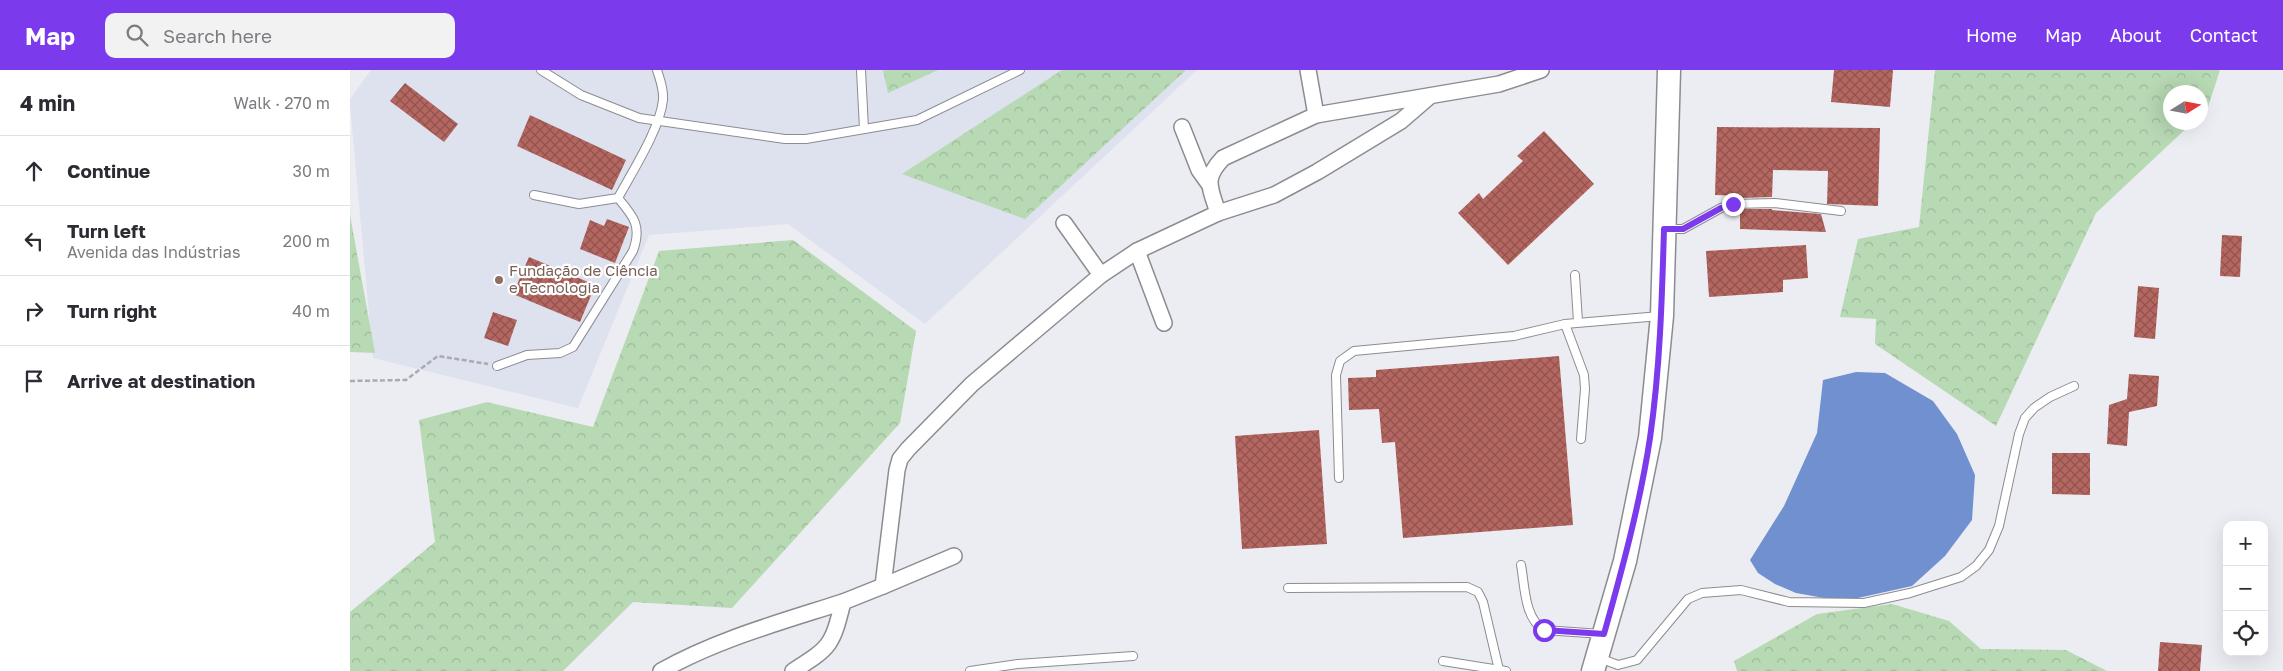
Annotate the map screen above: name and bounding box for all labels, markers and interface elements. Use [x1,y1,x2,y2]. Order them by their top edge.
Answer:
search box [105,13,455,58]
text: Map [25,21,75,50]
icon: search [123,21,151,49]
text: Search here [163,24,272,47]
text: Home [1966,24,2017,46]
text: Map [2045,24,2082,46]
text: About [2110,24,2162,46]
text: Contact [2190,24,2258,46]
north arrow [2163,85,2208,130]
text: 4 min [20,90,75,116]
text: Walk · 270 m [233,93,330,113]
icon: ahead [20,157,48,185]
text: Continue [67,159,150,182]
text: 30 m [293,161,330,181]
route end [1722,193,1745,216]
text: Turn left [67,219,146,242]
icon: left [20,227,48,255]
text: 200 m [283,231,330,251]
text: Avenida das Indústrias [67,242,240,262]
place label: Fundação de Ciência e Tecnologia [509,261,658,296]
marker: Fundação de Ciência e Tecnologia [493,274,505,286]
icon: right [20,297,48,325]
text: Turn right [67,299,157,322]
text: 40 m [292,301,330,321]
icon: arrive [20,367,48,395]
text: Arrive at destination [67,369,255,392]
map controls [2223,521,2268,656]
button: + [2223,521,2268,566]
button: − [2223,566,2268,611]
button: locate [2223,611,2268,656]
route start [1533,619,1556,642]

